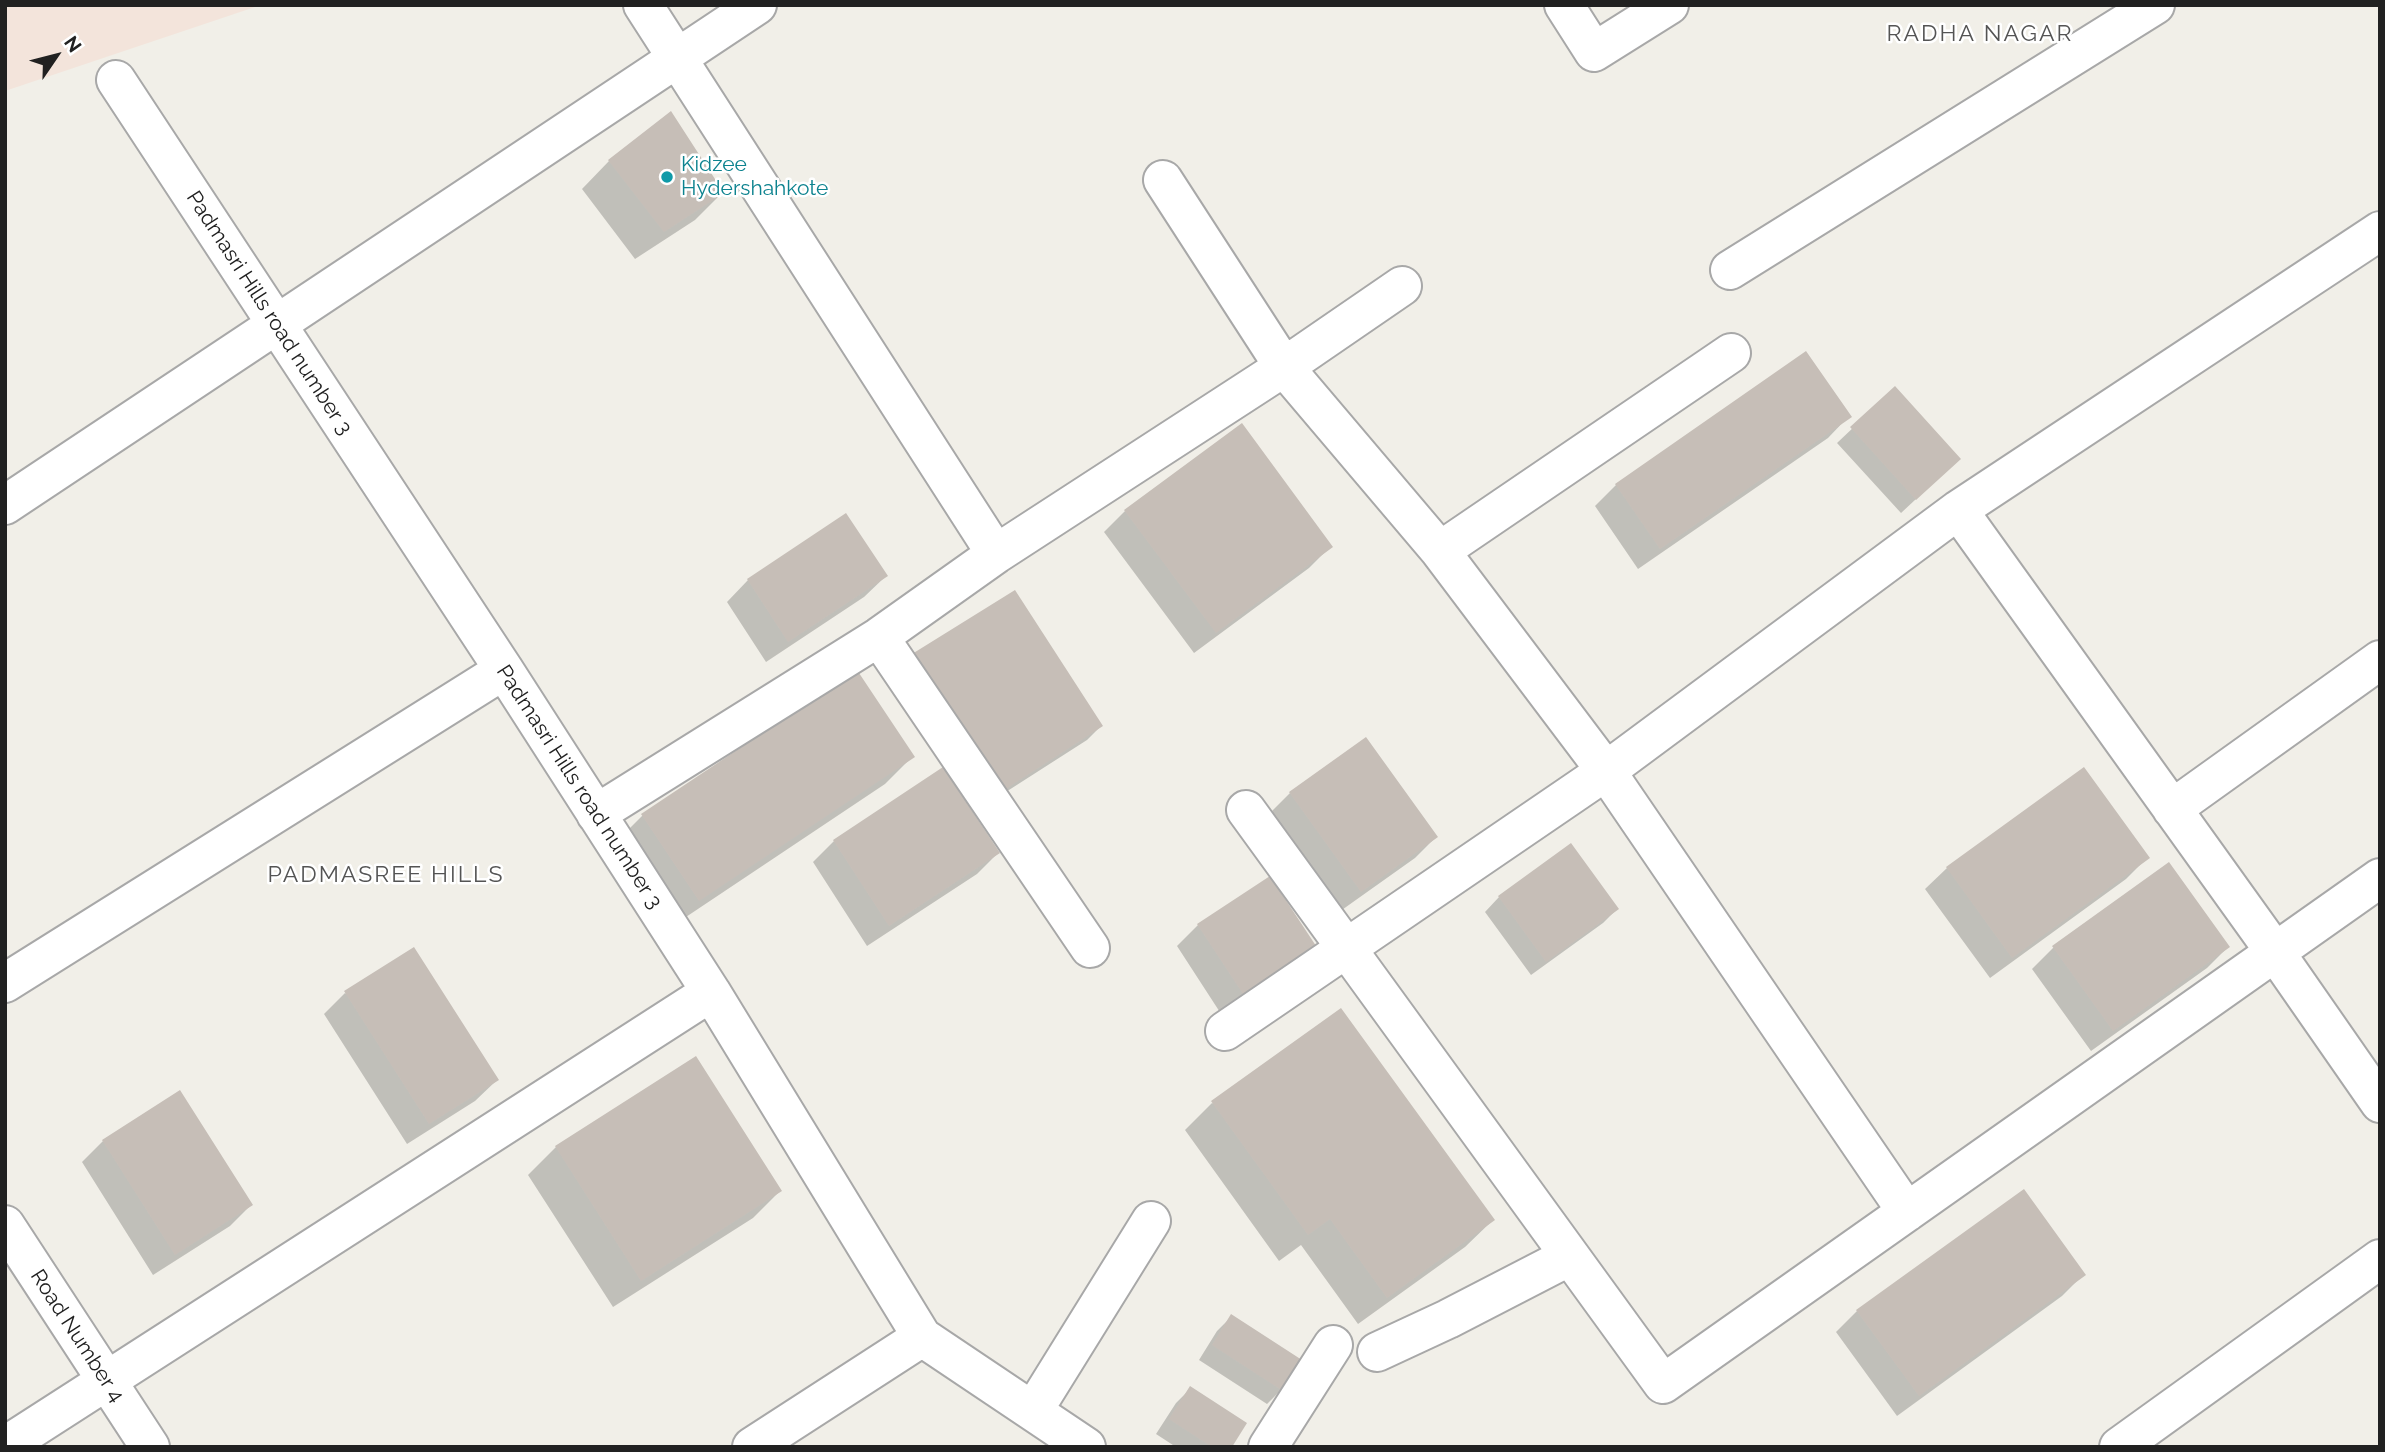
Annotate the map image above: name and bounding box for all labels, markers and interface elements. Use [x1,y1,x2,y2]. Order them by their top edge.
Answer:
district label: RADHA NAGAR [1888,20,2072,48]
north arrow [21,21,91,91]
text: N [60,32,86,56]
place label: Kidzee Hydershahkote [681,152,828,202]
marker: Kidzee Hydershahkote [659,169,675,185]
street label: Padmasri Hills road number 3 [181,187,357,439]
street label: Padmasri Hills road number 3 [491,661,667,913]
district label: PADMASREE HILLS [269,861,503,889]
street label: Road Number 4 [25,1265,129,1407]

